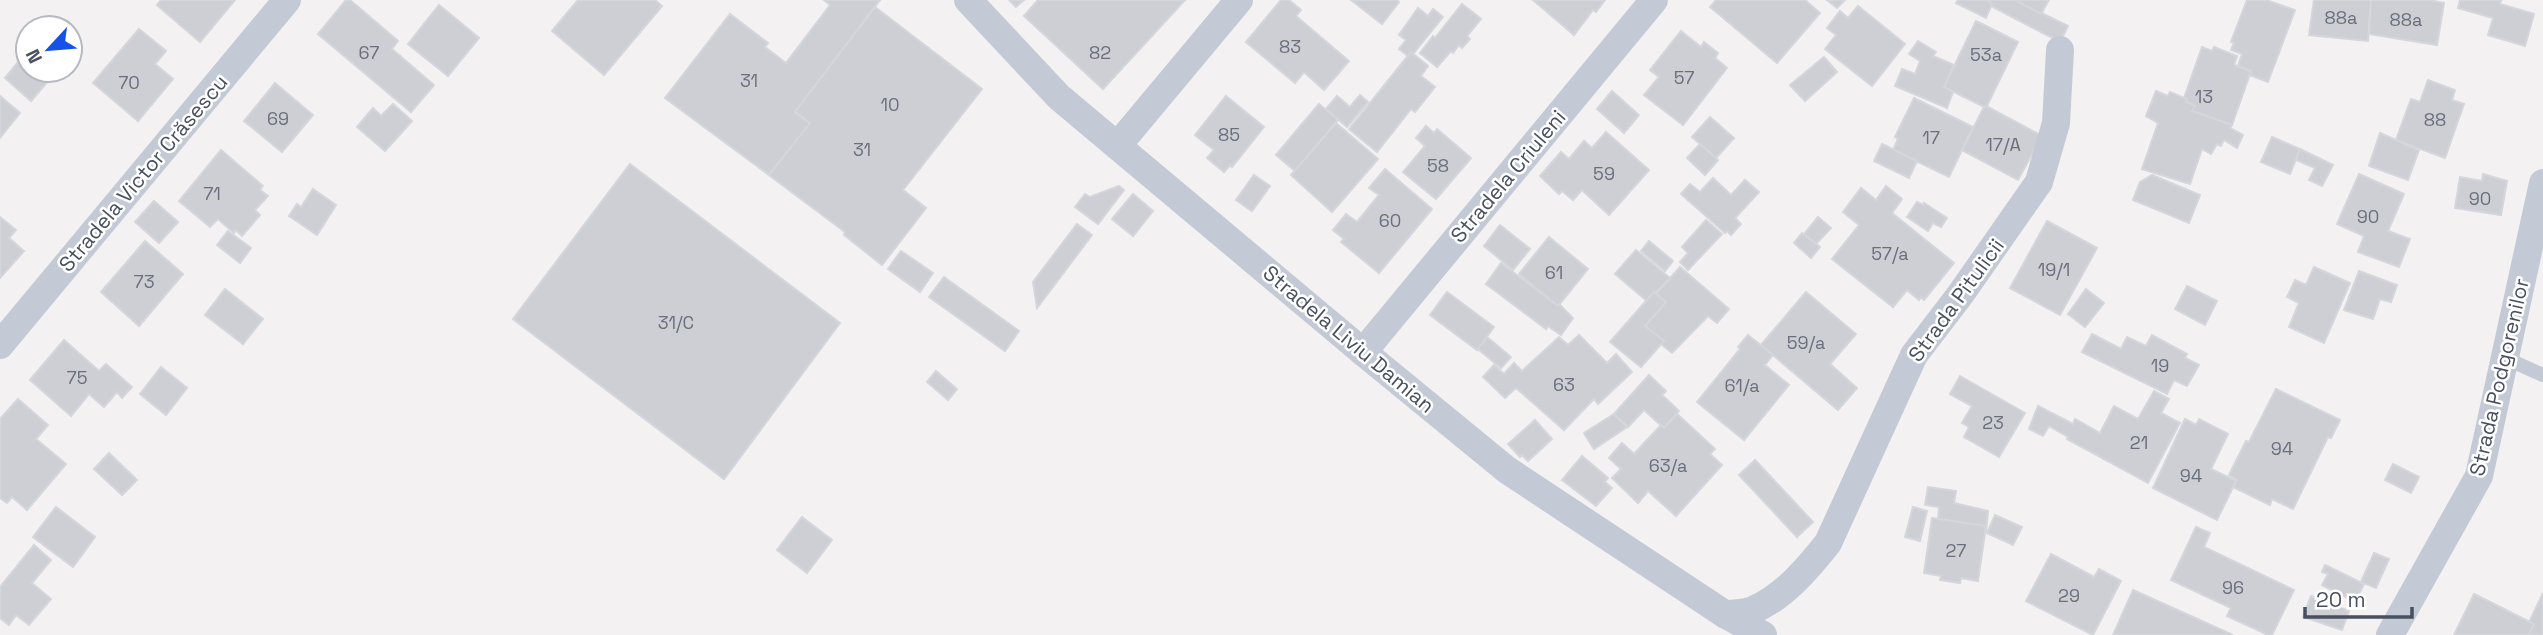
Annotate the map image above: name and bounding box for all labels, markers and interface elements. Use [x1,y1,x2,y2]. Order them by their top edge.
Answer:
house number: 88a [2325,6,2357,29]
house number: 88a [2390,8,2422,31]
north arrow [14,14,84,84]
house number: 83 [1279,35,1301,58]
house number: 67 [359,41,379,64]
house number: 82 [1089,41,1111,64]
house number: 53a [1970,43,2002,66]
text: N [20,45,48,67]
house number: 57 [1674,66,1694,89]
street label: Stradela Victor Crăsescu [53,69,233,277]
house number: 31 [740,69,758,92]
house number: 70 [118,71,140,94]
house number: 13 [2195,85,2213,108]
house number: 10 [880,93,900,116]
street label: Stradela Criuleni [1444,104,1572,248]
house number: 69 [267,107,289,130]
house number: 88 [2424,108,2446,131]
house number: 85 [1218,123,1240,146]
house number: 17 [1922,126,1940,149]
house number: 17/A [1985,133,2021,156]
house number: 31 [853,138,871,161]
house number: 58 [1427,154,1449,177]
house number: 59 [1593,162,1615,185]
house number: 71 [203,182,221,205]
house number: 90 [2469,187,2491,210]
house number: 90 [2357,205,2379,228]
house number: 60 [1379,209,1401,232]
street label: Strada Pitulicii [1902,233,2010,367]
house number: 57/a [1871,242,1909,265]
house number: 19/1 [2038,258,2070,281]
street label: Stradela Liviu Damian [1258,259,1440,419]
house number: 61 [1545,261,1563,284]
house number: 73 [133,270,155,293]
street label: Strada Podgorenilor [2463,275,2535,479]
house number: 31/C [658,311,694,334]
house number: 59/a [1787,331,1825,354]
house number: 19 [2151,354,2169,377]
house number: 75 [67,366,87,389]
house number: 63 [1553,373,1575,396]
house number: 61/a [1724,374,1760,397]
house number: 23 [1982,411,2004,434]
house number: 21 [2130,431,2148,454]
house number: 94 [2271,437,2293,460]
house number: 63/a [1649,454,1687,477]
house number: 94 [2180,464,2202,487]
house number: 27 [1946,539,1966,562]
house number: 96 [2222,576,2244,599]
scale bar [2305,576,2412,620]
house number: 29 [2058,584,2080,607]
text: 20 m [2316,586,2366,613]

